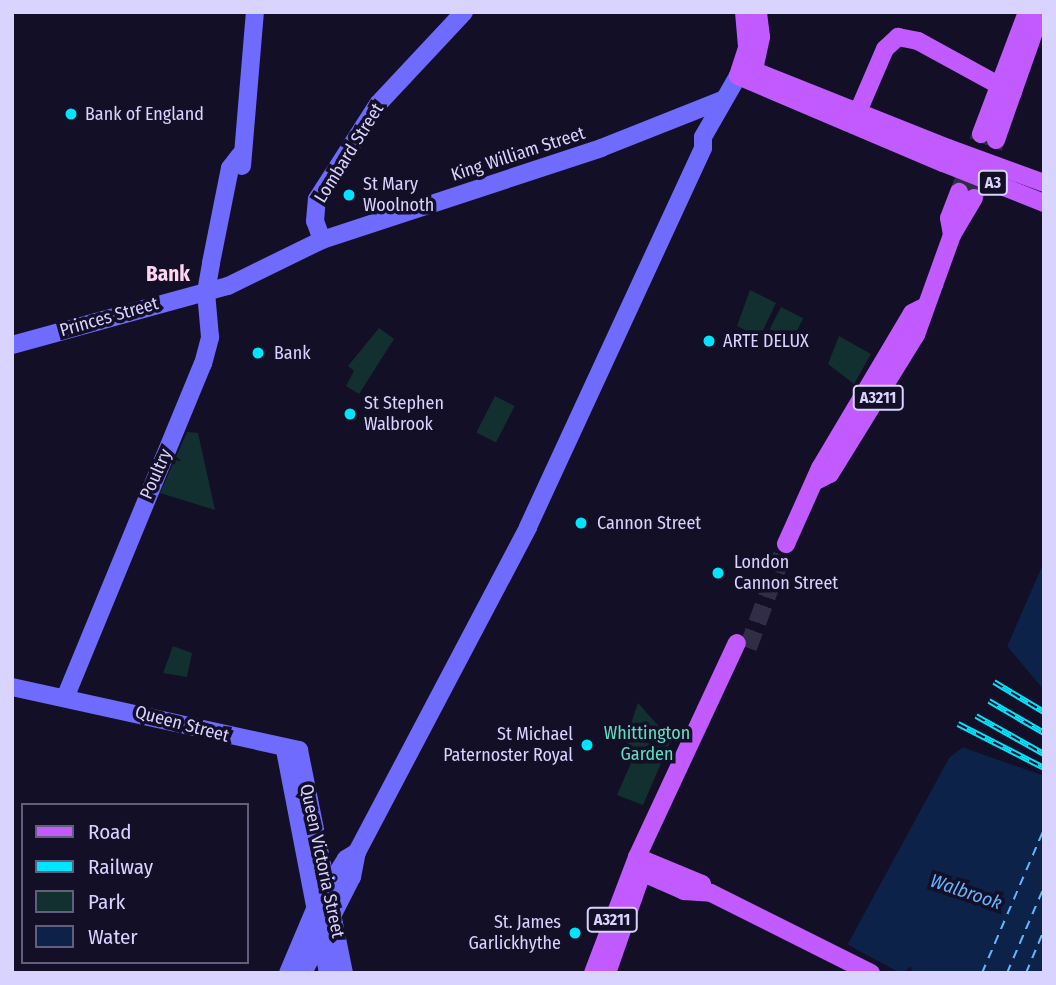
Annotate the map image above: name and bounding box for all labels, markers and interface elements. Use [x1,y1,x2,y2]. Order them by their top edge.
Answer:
street label: Lombard Street [310,99,388,207]
place label: Bank of England [85,103,204,125]
marker: Bank of England [63,106,79,122]
street label: King William Street [448,122,588,186]
road number: A3 [977,170,1009,196]
place label: St Mary Woolnoth [363,174,434,216]
marker: St Mary Woolnoth [341,187,357,203]
district label: Bank [146,261,190,287]
street label: Princes Street [57,293,161,341]
place label: ARTE DELUX [723,330,809,352]
marker: ARTE DELUX [701,333,717,349]
place label: Bank [274,342,311,364]
marker: Bank [248,343,268,363]
road number: A3211 [852,386,904,410]
place label: St Stephen Walbrook [364,393,444,436]
marker: St Stephen Walbrook [342,406,358,422]
street label: Poultry [135,446,177,502]
place label: Cannon Street [597,512,701,534]
marker: Cannon Street [571,513,591,533]
place label: London Cannon Street [734,552,838,594]
marker: London Cannon Street [708,563,728,583]
street label: Queen Street [133,701,231,747]
park label: Whittington Garden [604,723,690,766]
place label: St Michael Paternoster Royal [443,724,573,766]
marker: St Michael Paternoster Royal [579,737,595,753]
street label: Queen Victoria Street [295,782,349,940]
legend [21,803,248,964]
text: Road [88,819,132,845]
text: Railway [88,854,153,880]
water label: Walbrook [927,869,1005,915]
text: Park [88,889,125,915]
road number: A3211 [586,908,638,932]
place label: St. James Garlickhythe [469,912,561,954]
text: Water [88,924,138,950]
marker: St. James Garlickhythe [567,925,583,941]

